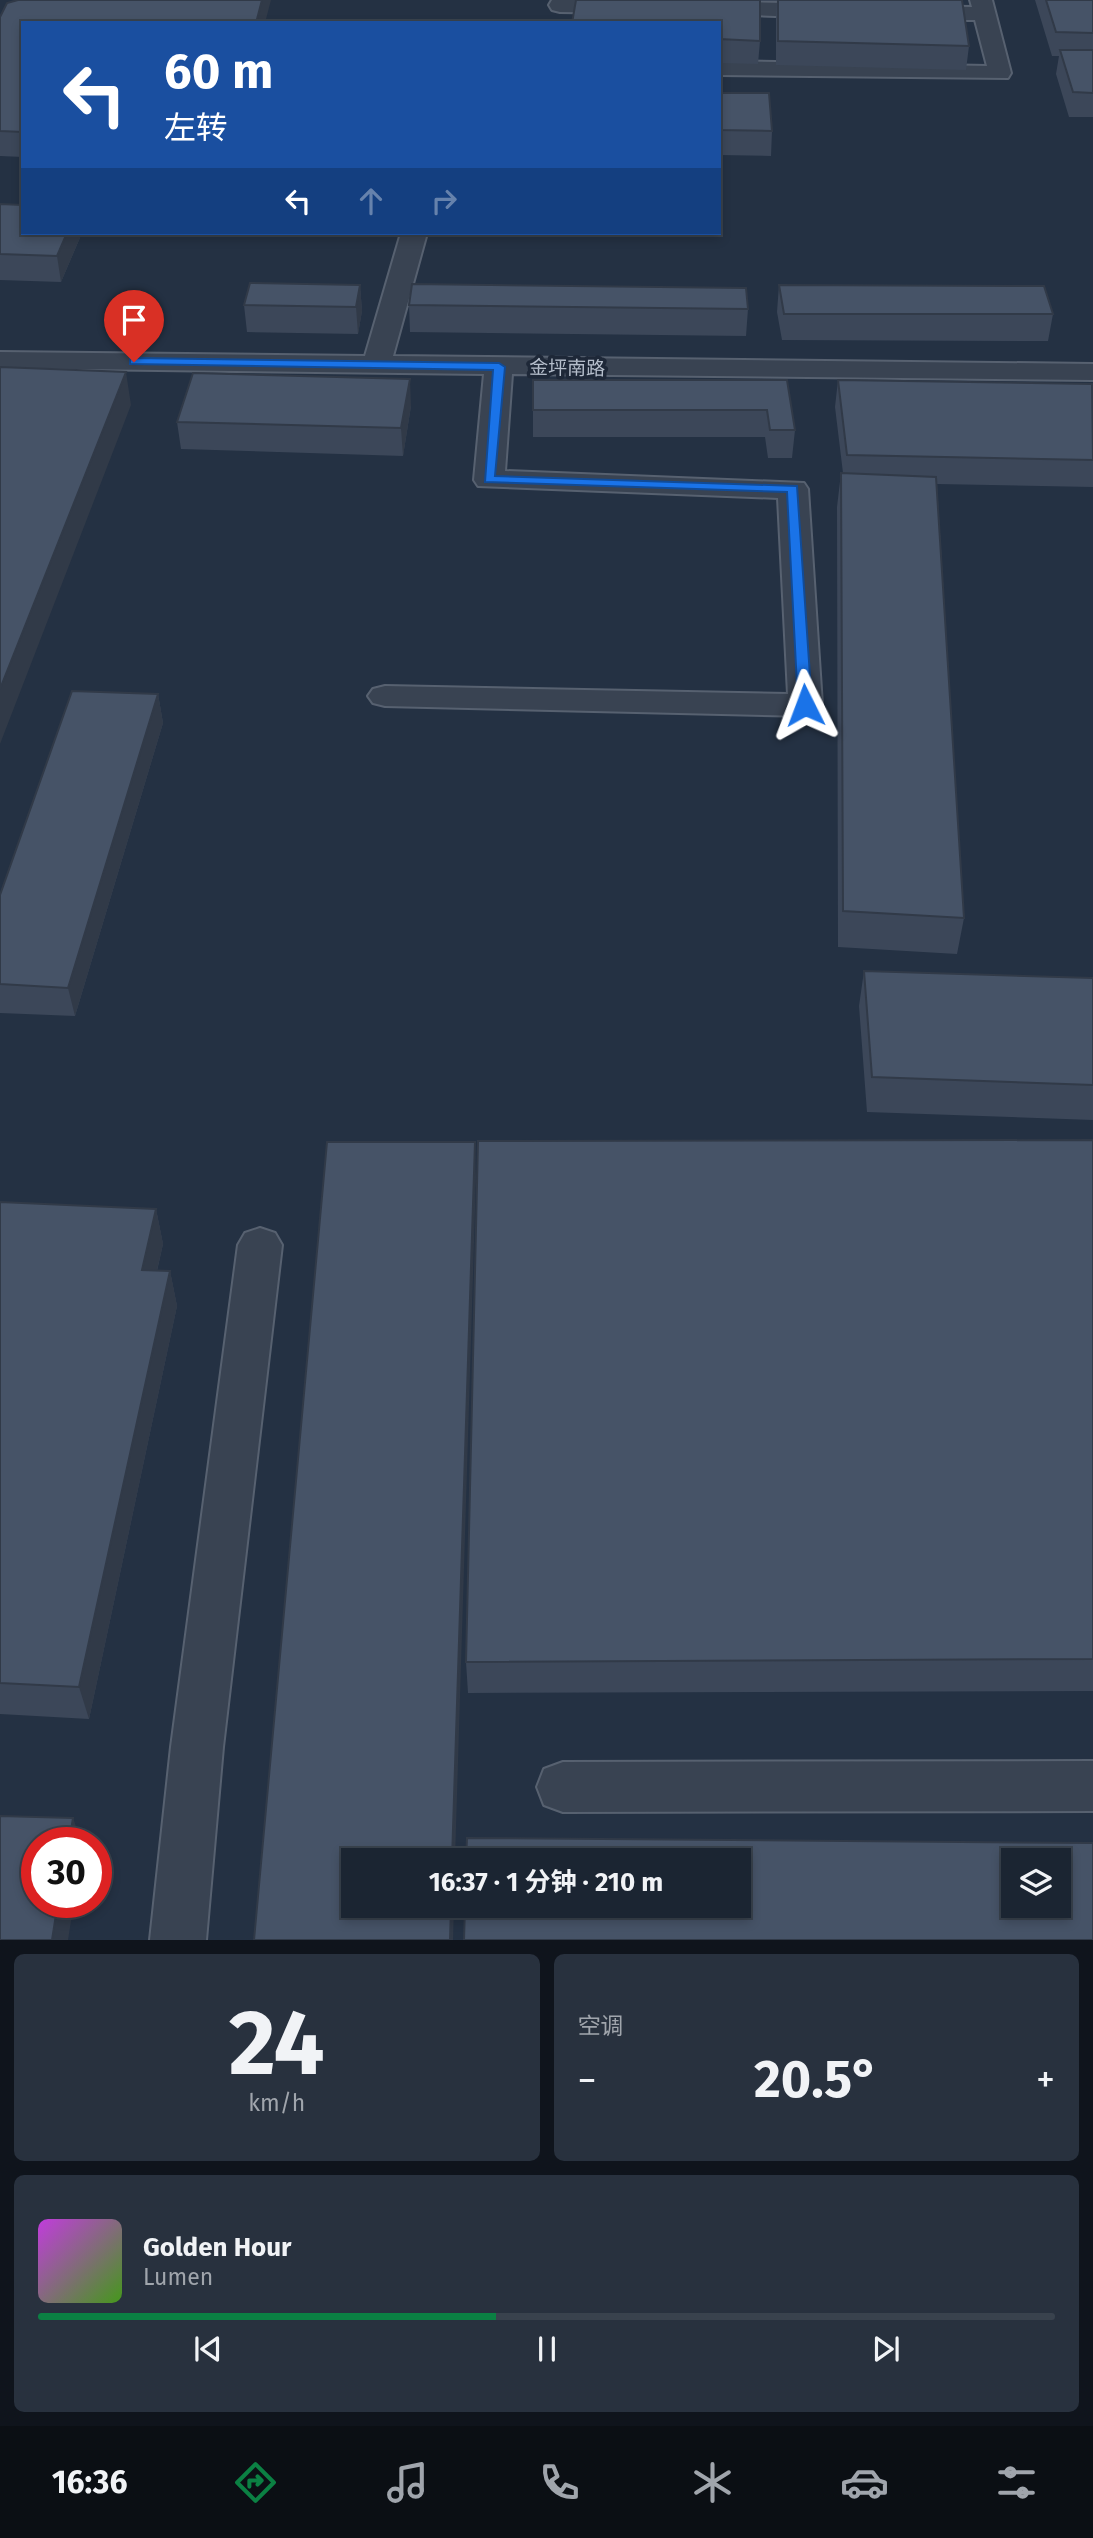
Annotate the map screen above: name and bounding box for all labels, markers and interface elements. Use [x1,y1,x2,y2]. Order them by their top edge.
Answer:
text: 60 m [164,42,273,101]
icon: left [49,49,140,140]
text: 左转 [164,109,228,147]
icon: left [279,182,317,220]
icon: ahead [352,182,390,220]
icon: right [425,182,463,220]
pin [104,290,164,362]
icon: arrive [115,301,153,339]
street label: 金坪南路 [529,356,605,380]
position arrow [768,668,842,742]
speed limit sign: 30 [21,1827,112,1918]
map controls [1001,1848,1071,1918]
button: layers [1001,1848,1071,1918]
text: 16:37 · 1 分钟 · 210 m [429,1867,663,1898]
text: 24 [229,1989,325,2098]
text: 空调 [578,2012,624,2040]
text: 20.5° [754,2048,879,2111]
text: − [578,2057,597,2103]
text: + [1036,2057,1055,2103]
text: km/h [248,2089,305,2117]
text: Golden Hour [143,2232,291,2263]
text: Lumen [143,2263,213,2291]
icon: previous [189,2330,227,2368]
icon: pause [528,2330,566,2368]
icon: next [867,2330,905,2368]
icon: directions [231,2458,280,2507]
icon: music [383,2458,432,2507]
icon: phone [535,2458,584,2507]
icon: climate [688,2458,737,2507]
icon: car [840,2458,889,2507]
icon: filters [992,2458,1041,2507]
text: 16:36 [52,2463,127,2501]

